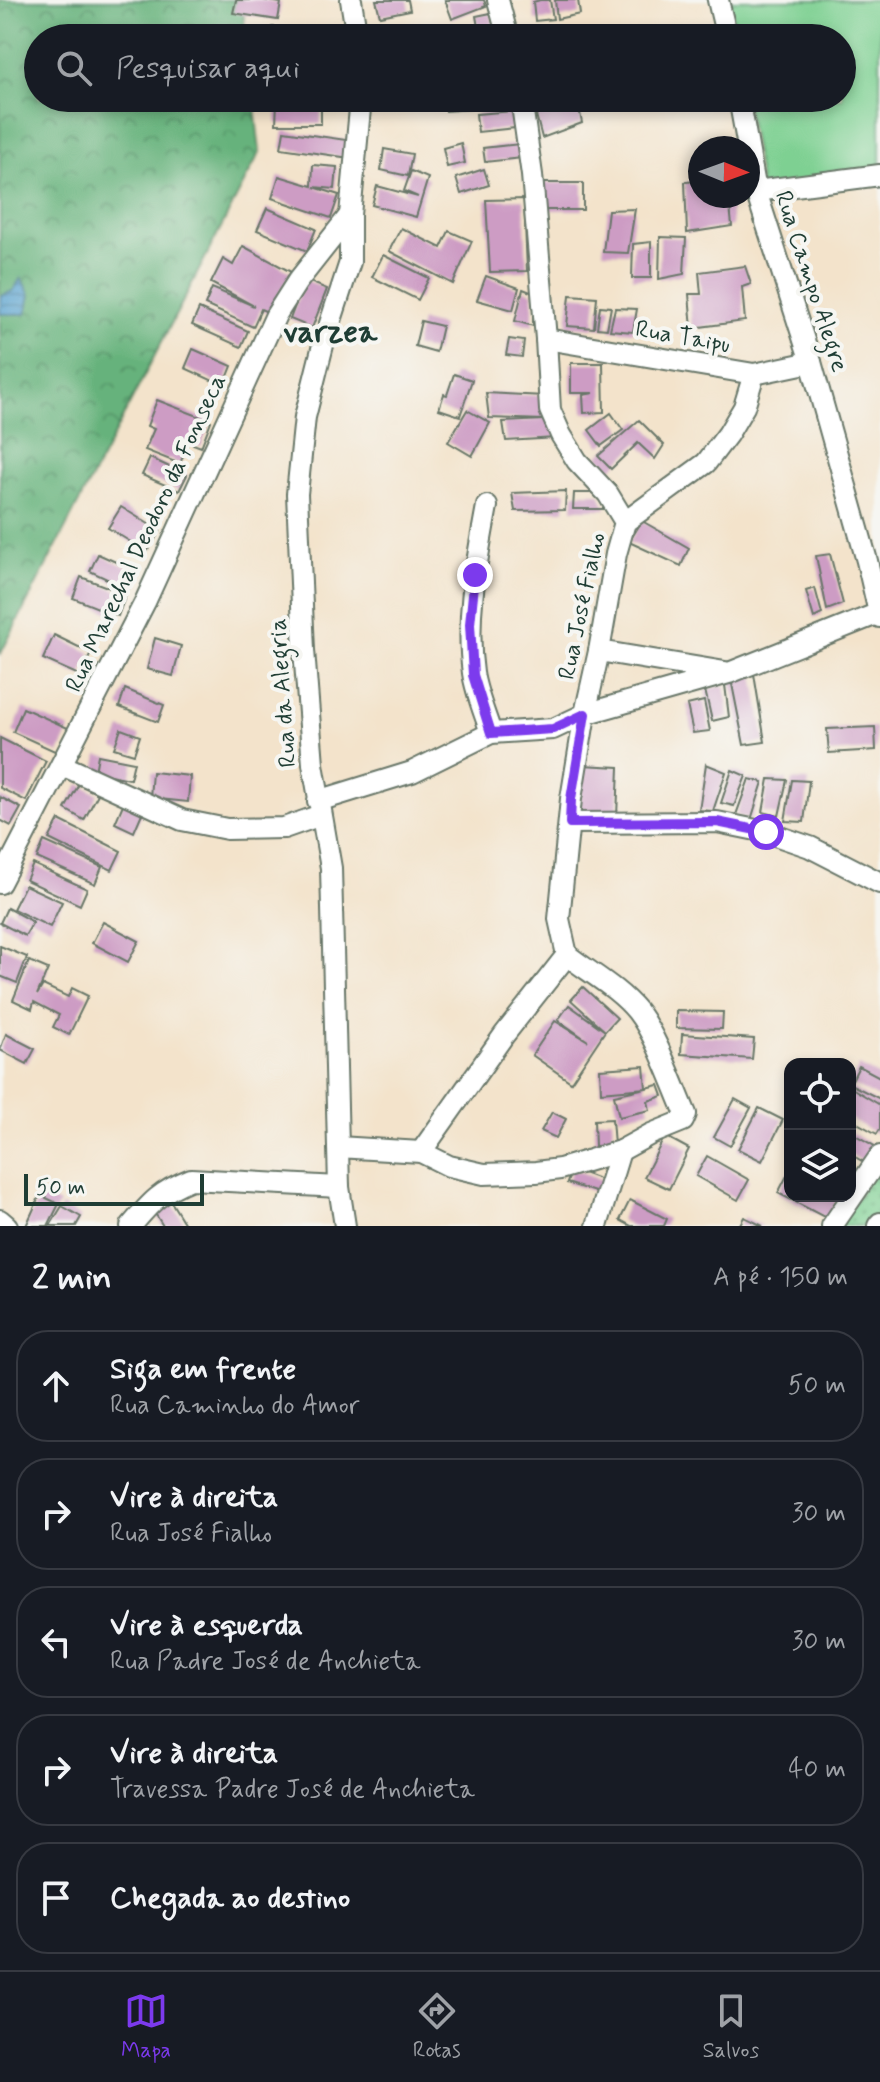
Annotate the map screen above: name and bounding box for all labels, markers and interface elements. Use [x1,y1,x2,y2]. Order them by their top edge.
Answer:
search box [24,24,856,112]
icon: search [52,46,96,90]
text: Pesquisar aqui [116,49,300,88]
north arrow [688,136,760,208]
street label: Rua Campo Alegre [764,187,855,377]
district label: varzea [283,311,378,353]
street label: Rua Taipu [633,314,733,361]
street label: Rua Marechal Deodoro da Fonseca [59,370,234,698]
street label: Rua José Fialho [552,530,613,683]
route end [457,557,493,593]
street label: Rua da Alegria [263,617,307,768]
route start [748,814,784,850]
map controls [784,1058,856,1202]
button: locate [784,1058,856,1130]
button: layers [784,1130,856,1202]
scale bar [24,1170,204,1206]
text: 50 m [36,1174,85,1202]
text: 2 min [32,1256,112,1301]
text: A pé · 150 m [713,1261,848,1295]
text: Siga em frente [110,1350,296,1389]
icon: ahead [34,1364,78,1408]
text: 50 m [788,1369,846,1403]
text: Rua Caminho do Amor [110,1389,360,1423]
text: Vire à direita [110,1478,278,1517]
icon: right [34,1492,78,1536]
text: 30 m [792,1497,846,1531]
text: Rua José Fialho [110,1517,272,1551]
text: Vire à esquerda [110,1606,303,1645]
icon: left [34,1620,78,1664]
text: 30 m [792,1625,846,1659]
text: Rua Padre José de Anchieta [110,1645,421,1679]
text: Vire à direita [110,1734,278,1773]
icon: right [34,1748,78,1792]
text: 40 m [788,1753,846,1787]
text: Travessa Padre José de Anchieta [110,1773,475,1807]
icon: arrive [34,1876,78,1920]
text: Chegada ao destino [110,1879,350,1918]
tab: Mapa [121,1989,171,2065]
tab: Rotas [413,1989,461,2065]
tab: Salvos [702,1989,759,2065]

